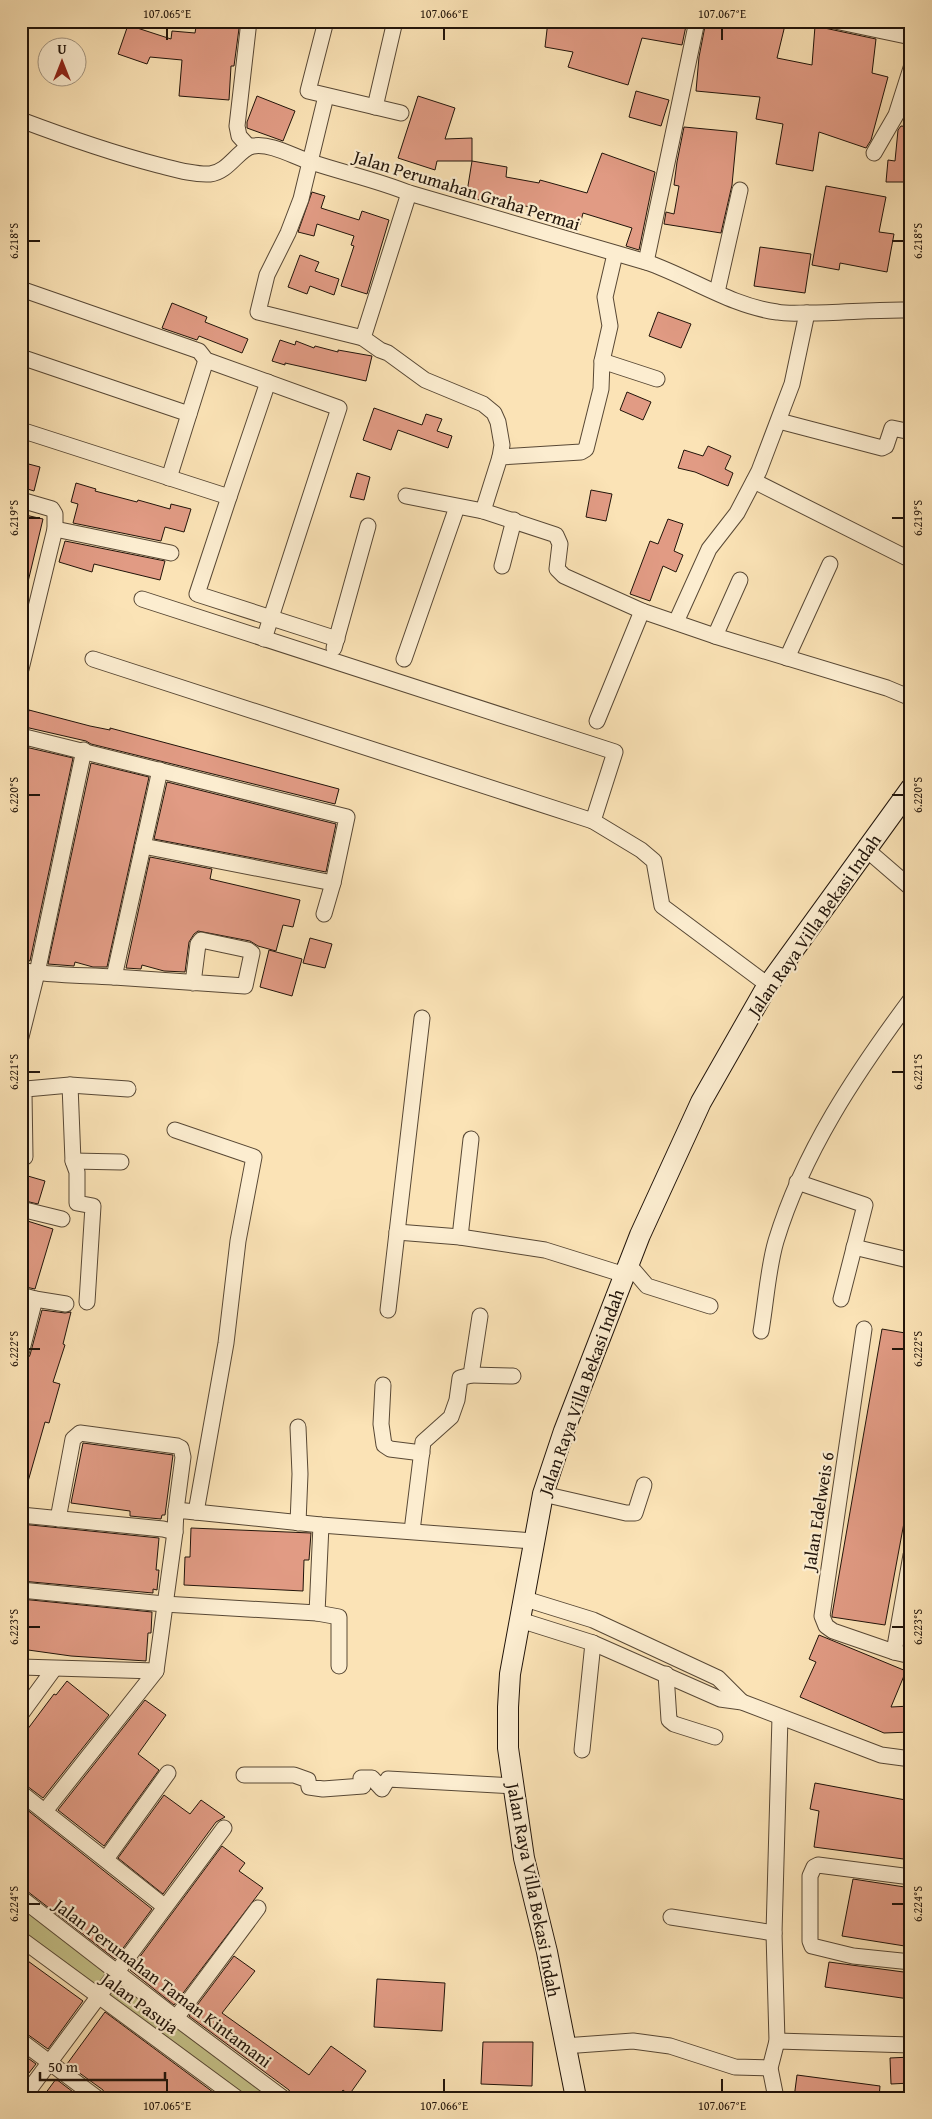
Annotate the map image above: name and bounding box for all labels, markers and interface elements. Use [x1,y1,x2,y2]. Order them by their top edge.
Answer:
text: 107.065°E [143,5,191,22]
text: 107.066°E [420,5,468,22]
text: 107.067°E [698,5,746,22]
north arrow [38,38,88,88]
text: U [57,39,67,59]
street label: Jalan Perumahan Graha Permai [348,142,584,237]
text: 6.218°S [5,223,22,259]
text: 6.218°S [909,223,926,259]
text: 6.219°S [5,500,22,536]
text: 6.219°S [909,500,926,536]
text: 6.220°S [5,777,22,813]
text: 6.220°S [909,777,926,813]
street label: Jalan Raya Villa Bekasi Indah [739,828,887,1024]
text: 6.221°S [5,1054,22,1090]
text: 6.221°S [909,1054,926,1090]
street label: Jalan Raya Villa Bekasi Indah [530,1285,631,1501]
text: 6.222°S [5,1331,22,1367]
text: 6.222°S [909,1331,926,1367]
street label: Jalan Edelweis 6 [795,1450,841,1574]
text: 6.223°S [5,1609,22,1645]
text: 6.223°S [909,1609,926,1645]
street label: Jalan Raya Villa Bekasi Indah [500,1779,568,1999]
text: 6.224°S [5,1886,22,1922]
text: 6.224°S [909,1886,926,1922]
street label: Jalan Perumahan Taman Kintamani [47,1891,278,2074]
street label: Jalan Pasuja [94,1964,185,2041]
scale bar [40,2049,165,2081]
text: 50 m [48,2056,79,2077]
text: 107.065°E [143,2097,191,2114]
text: 107.066°E [420,2097,468,2114]
text: 107.067°E [698,2097,746,2114]

